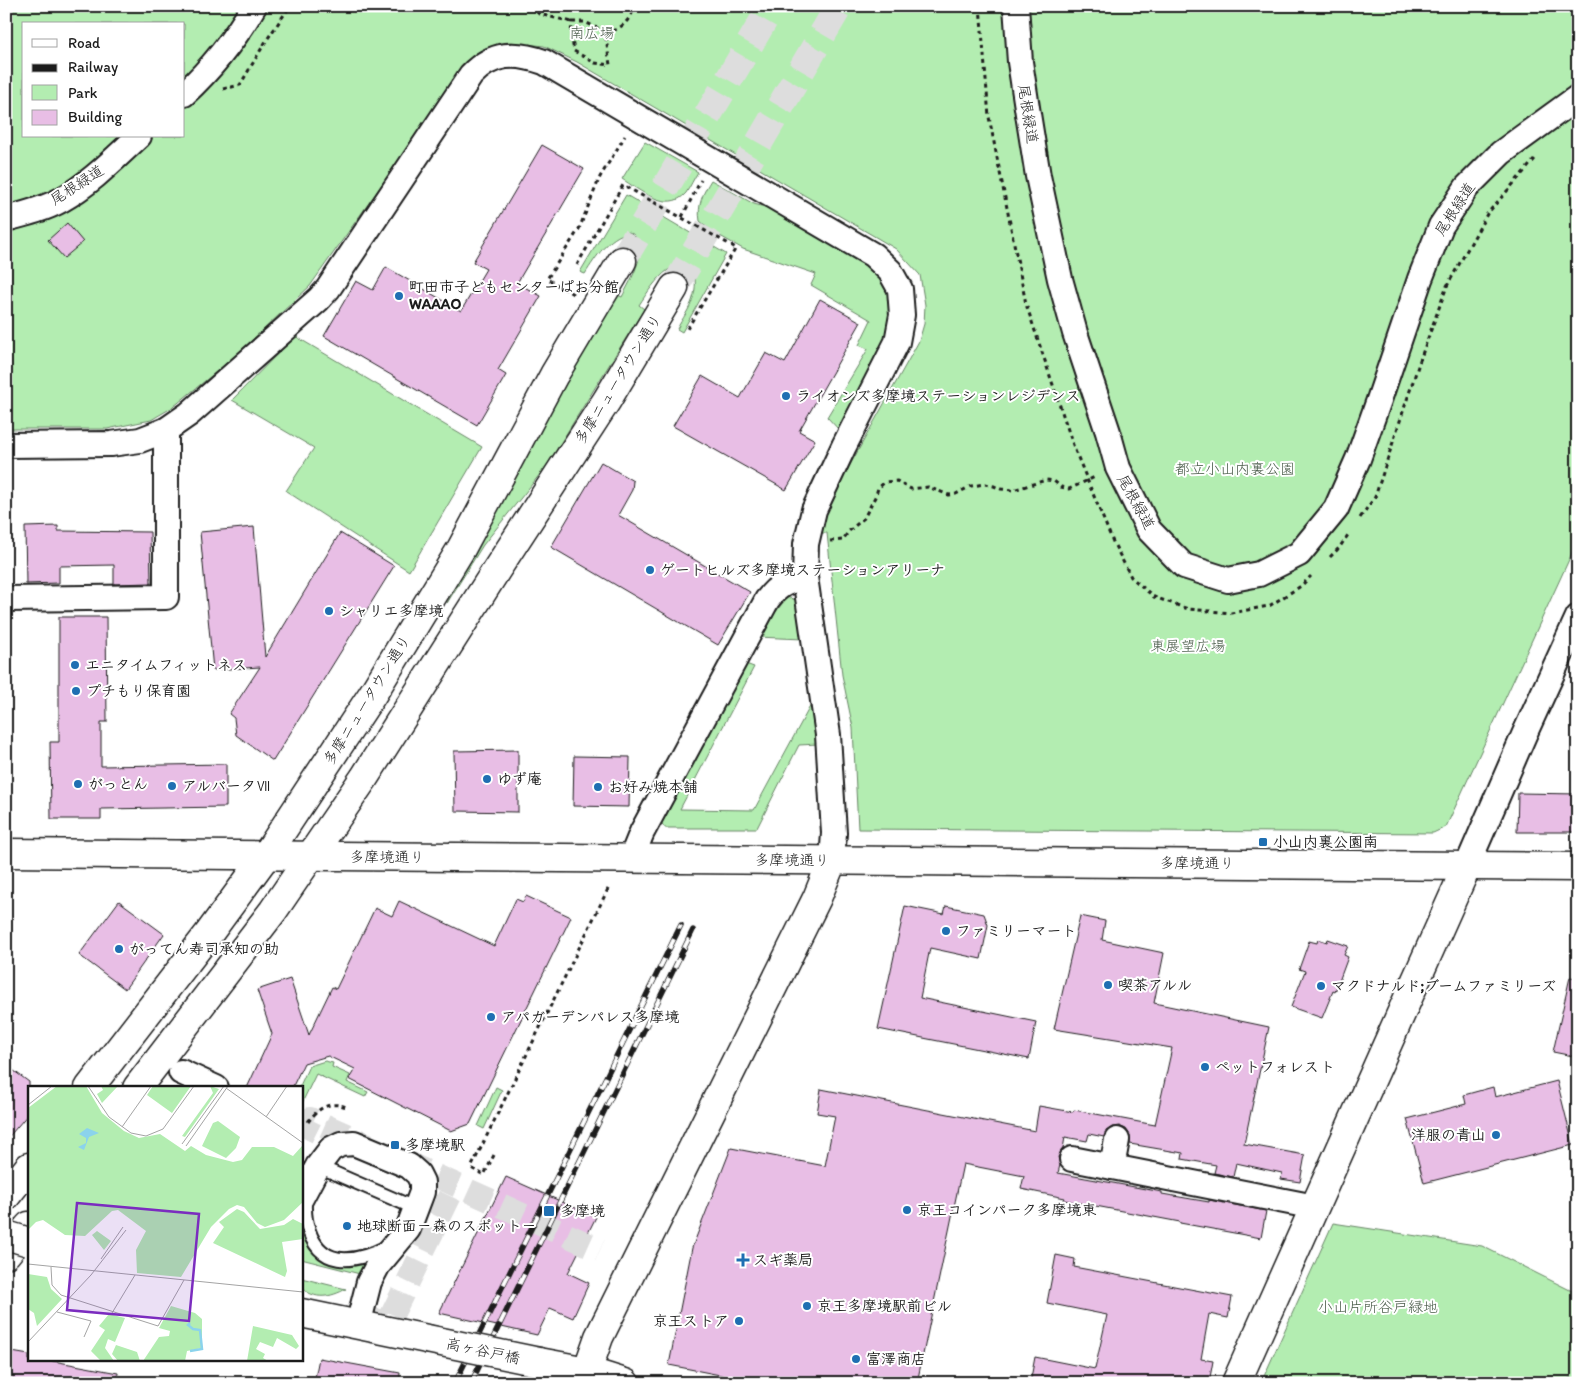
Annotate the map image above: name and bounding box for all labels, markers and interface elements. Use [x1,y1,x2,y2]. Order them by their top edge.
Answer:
legend [22,22,185,138]
park label: 南広場 [569,24,615,42]
text: Road [68,34,101,52]
text: Railway [68,58,118,76]
street label: 尾根緑道 [1014,83,1042,145]
text: Park [68,84,98,102]
text: Building [68,108,122,126]
street label: 尾根緑道 [47,161,107,209]
street label: 尾根緑道 [1431,179,1479,239]
place label: 町田市子どもセンターぱお分館 WAAAO [409,278,619,313]
marker: 町田市子どもセンターぱお分館 WAAAO [393,290,405,302]
street label: 多摩ニュータウン通り [571,311,665,447]
place label: ライオンズ多摩境ステーションレジデンス [796,387,1080,405]
marker: ライオンズ多摩境ステーションレジデンス [780,390,792,402]
park label: 都立小山内裏公園 [1175,460,1295,478]
street label: 尾根緑道 [1114,471,1158,533]
place label: ゲートヒルズ多摩境ステーションアリーナ [660,561,945,579]
marker: ゲートヒルズ多摩境ステーションアリーナ [644,564,656,576]
place label: シャリエ多摩境 [339,602,443,620]
marker: シャリエ多摩境 [323,605,335,617]
street label: 多摩ニュータウン通り [320,632,414,768]
park label: 東展望広場 [1150,637,1226,655]
place label: エニタイムフィットネス [85,656,247,674]
marker: エニタイムフィットネス [69,659,81,671]
place label: プチもり保育園 [86,682,191,700]
marker: プチもり保育園 [70,685,82,697]
place label: ゆず庵 [497,770,542,788]
marker: ゆず庵 [481,773,493,785]
place label: がっとん [88,775,148,793]
place label: アルバータⅦ [182,777,271,795]
marker: がっとん [72,778,84,790]
place label: お好み焼本舗 [608,778,698,796]
marker: アルバータⅦ [166,780,178,792]
marker: お好み焼本舗 [592,781,604,793]
place label: 小山内裏公園南 [1273,833,1378,851]
marker: 小山内裏公園南 [1257,836,1269,848]
street label: 多摩境通り [349,848,425,866]
street label: 多摩境通り [754,851,830,869]
street label: 多摩境通り [1159,854,1235,872]
place label: ファミリーマート [956,922,1077,940]
marker: ファミリーマート [940,925,952,937]
place label: がってん寿司承知の助 [129,940,279,958]
marker: がってん寿司承知の助 [113,943,125,955]
place label: 喫茶アルル [1118,976,1192,994]
place label: マクドナルド;ブームファミリーズ [1331,977,1556,995]
marker: 喫茶アルル [1102,979,1114,991]
marker: マクドナルド;ブームファミリーズ [1315,980,1327,992]
place label: アパガーデンパレス多摩境 [501,1008,680,1026]
marker: アパガーデンパレス多摩境 [485,1011,497,1023]
place label: ペットフォレスト [1215,1058,1335,1076]
marker: ペットフォレスト [1199,1061,1211,1073]
inset map [28,1086,302,1362]
place label: 洋服の青山 [1411,1126,1486,1144]
marker: 洋服の青山 [1490,1129,1502,1141]
place label: 多摩境駅 [405,1136,465,1154]
marker: 多摩境駅 [389,1139,401,1151]
place label: 京王コインパーク多摩境東 [917,1201,1096,1219]
place label: 多摩境 [560,1202,605,1220]
marker: 多摩境 [542,1204,556,1218]
marker: 京王コインパーク多摩境東 [901,1204,913,1216]
place label: 地球断面－森のスポット－ [357,1217,537,1235]
marker: 地球断面－森のスポット－ [341,1220,353,1232]
place label: スギ薬局 [753,1251,813,1269]
marker: スギ薬局 [737,1254,749,1266]
place label: 京王多摩境駅前ビル [817,1297,952,1315]
park label: 小山片所谷戸緑地 [1318,1298,1438,1316]
marker: 京王多摩境駅前ビル [801,1300,813,1312]
place label: 京王ストア [653,1312,729,1330]
marker: 京王ストア [733,1315,745,1327]
street label: 高ヶ谷戸橋 [444,1334,522,1368]
place label: 富澤商店 [866,1350,926,1368]
marker: 富澤商店 [850,1353,862,1365]

